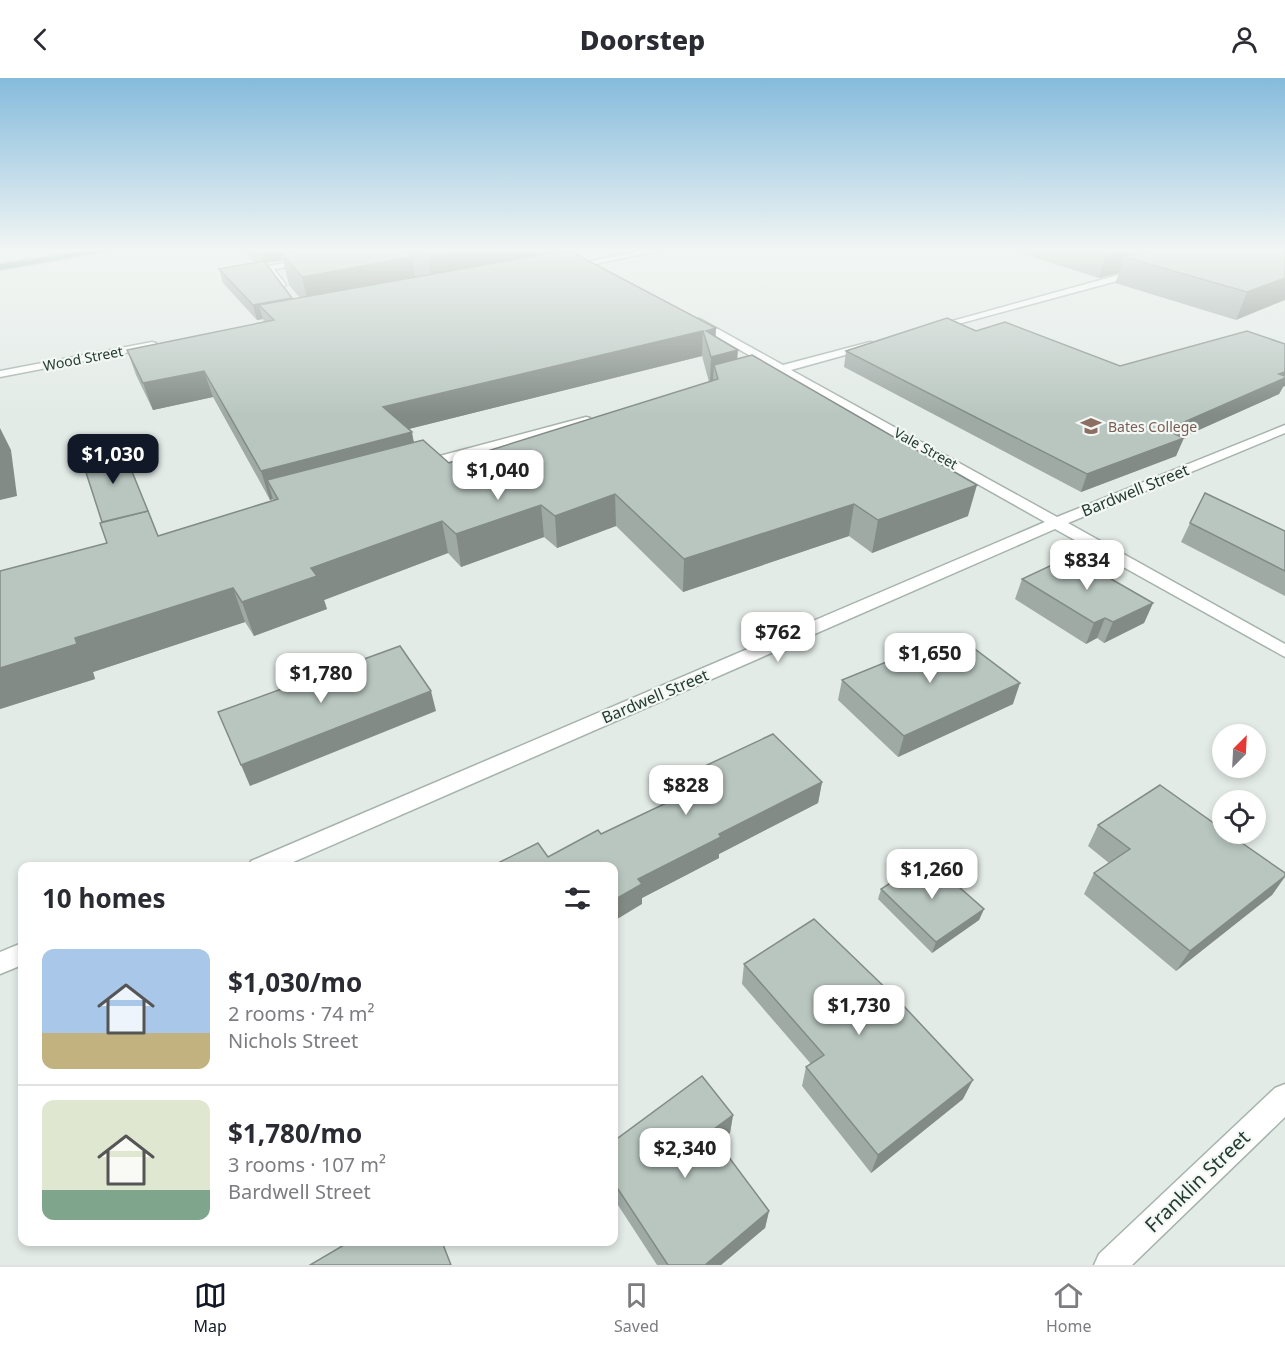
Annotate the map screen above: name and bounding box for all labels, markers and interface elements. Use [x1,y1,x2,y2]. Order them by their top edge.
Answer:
text: Doorstep [580,21,705,58]
icon: back [24,23,57,56]
icon: person [1228,23,1261,56]
street label: Wood Street [41,341,125,375]
school or university icon: Bates College [1079,414,1103,438]
place label: Bates College [1108,417,1197,436]
street label: Vale Street [891,423,961,473]
pin: $1,030 [64,434,162,485]
text: $1,030 [82,440,144,467]
pin: $1,040 [449,450,547,501]
text: $1,040 [467,456,529,483]
street label: Bardwell Street [1078,458,1192,522]
pin: $834 [1051,540,1123,591]
text: $834 [1064,546,1110,573]
pin: $762 [742,612,814,663]
text: $762 [755,618,801,645]
pin: $1,650 [881,633,979,684]
text: $1,650 [899,639,961,666]
pin: $1,780 [272,653,370,704]
text: $1,780 [290,659,352,686]
street label: Bardwell Street [598,663,712,728]
north arrow [1212,724,1266,778]
map controls [1212,724,1266,844]
pin: $828 [650,765,722,816]
text: $828 [663,771,709,798]
button: locate [1212,790,1266,844]
pin: $1,260 [883,849,981,900]
text: $1,260 [901,855,963,882]
text: 10 homes [42,880,166,916]
icon: filters [561,882,594,915]
text: $1,030/mo [228,964,362,1000]
icon: home [90,973,162,1045]
pin: $1,730 [810,985,908,1036]
text: $1,730 [828,991,890,1018]
text: 2 rooms · 74 m² [228,1000,375,1027]
text: Nichols Street [228,1027,358,1054]
text: $1,780/mo [228,1115,362,1151]
icon: home [90,1124,162,1196]
street label: Franklin Street [1139,1124,1255,1238]
pin: $2,340 [636,1128,734,1179]
text: $2,340 [654,1134,716,1161]
text: 3 rooms · 107 m² [228,1151,386,1178]
text: Bardwell Street [228,1178,371,1205]
tab: Map [194,1279,227,1337]
tab: Saved [614,1279,659,1337]
tab: Home [1046,1279,1091,1337]

